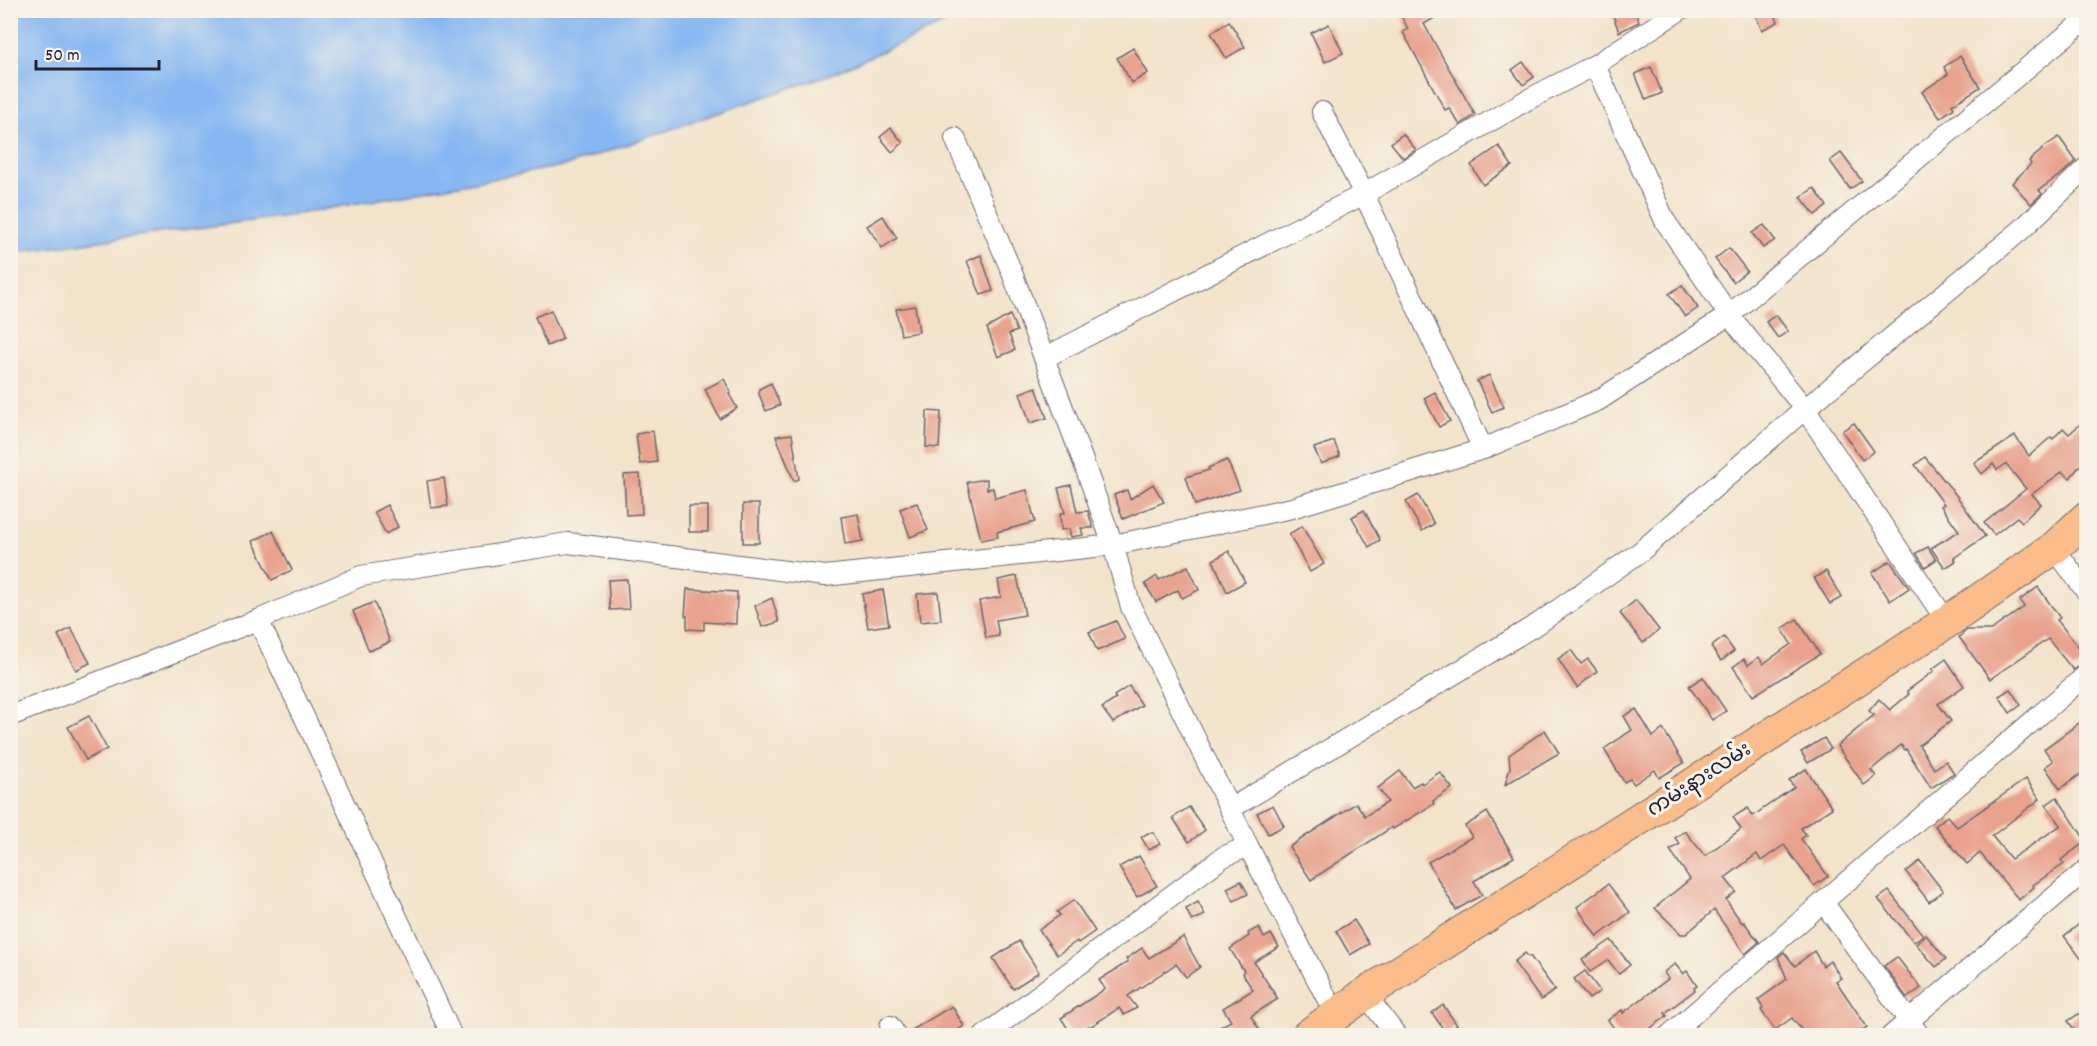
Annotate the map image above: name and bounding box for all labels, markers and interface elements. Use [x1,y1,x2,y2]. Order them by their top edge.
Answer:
scale bar [36,33,159,71]
text: 50 m [45,44,80,69]
street label: ကမ်းနားလမ်း [1640,733,1758,826]

